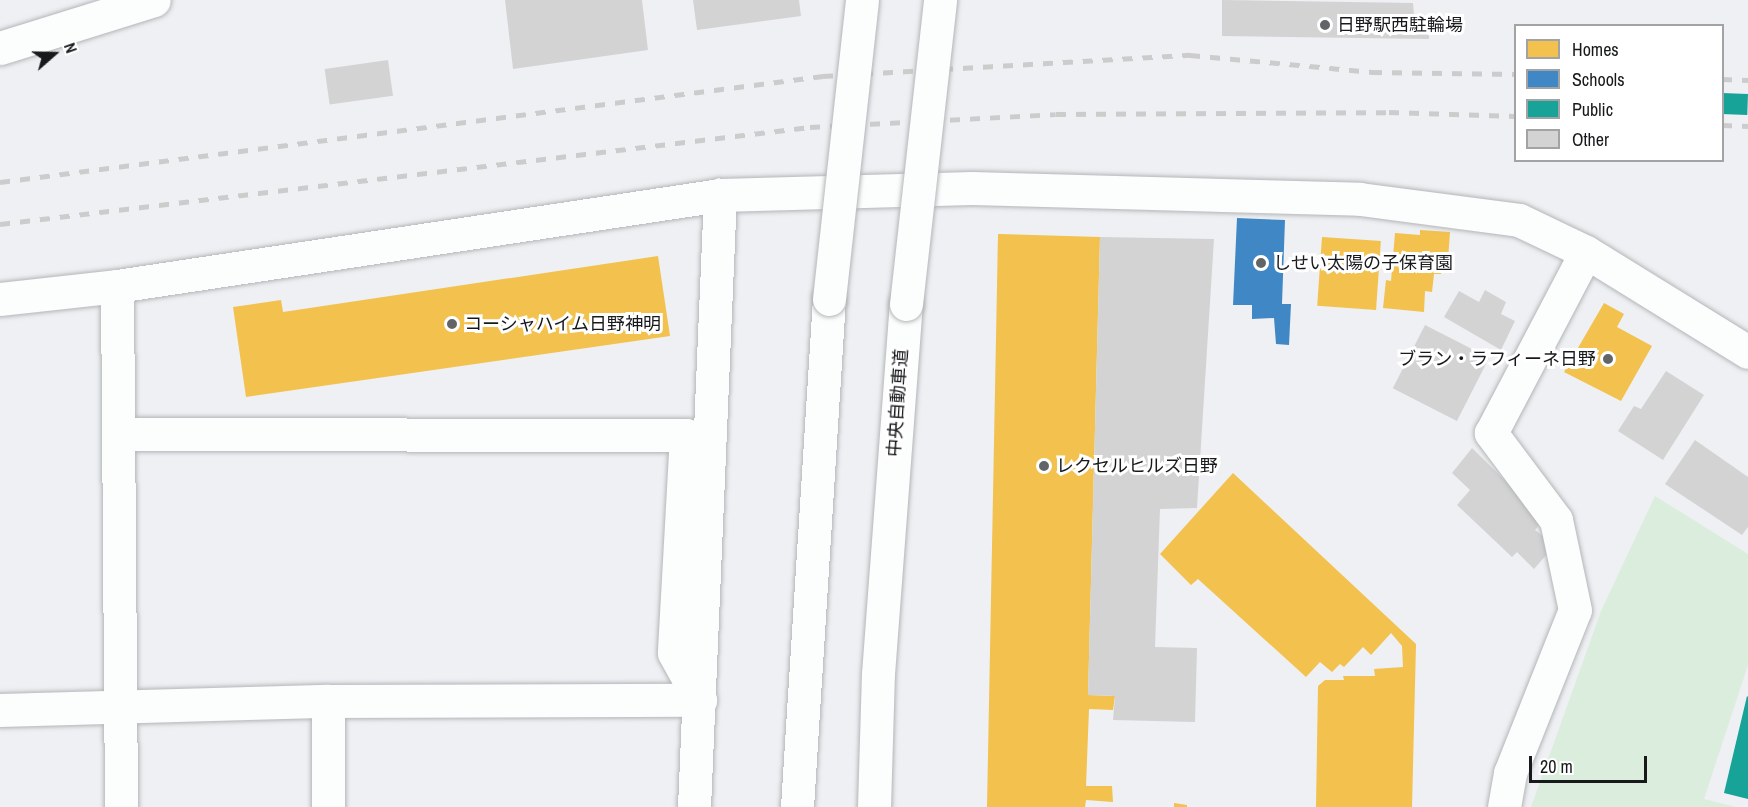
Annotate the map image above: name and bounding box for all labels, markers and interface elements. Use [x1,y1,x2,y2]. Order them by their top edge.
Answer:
place label: 日野駅西駐輪場 [1337,14,1463,36]
marker: 日野駅西駐輪場 [1318,18,1332,32]
north arrow [24,24,84,84]
legend [1514,24,1724,162]
text: Homes [1572,37,1619,62]
text: N [59,40,83,56]
text: Schools [1572,67,1625,92]
text: Public [1572,97,1613,122]
text: Other [1572,127,1609,152]
place label: しせい太陽の子保育園 [1273,252,1453,274]
marker: しせい太陽の子保育園 [1254,256,1268,270]
place label: コーシャハイム日野神明 [464,313,662,335]
marker: コーシャハイム日野神明 [445,317,459,331]
street label: 中央自動車道 [883,348,913,458]
place label: ブラン・ラフィーネ日野 [1398,348,1596,370]
marker: ブラン・ラフィーネ日野 [1601,352,1615,366]
place label: レクセルヒルズ日野 [1056,455,1218,477]
marker: レクセルヒルズ日野 [1037,459,1051,473]
scale bar [1532,744,1650,782]
text: 20 m [1540,754,1573,779]

